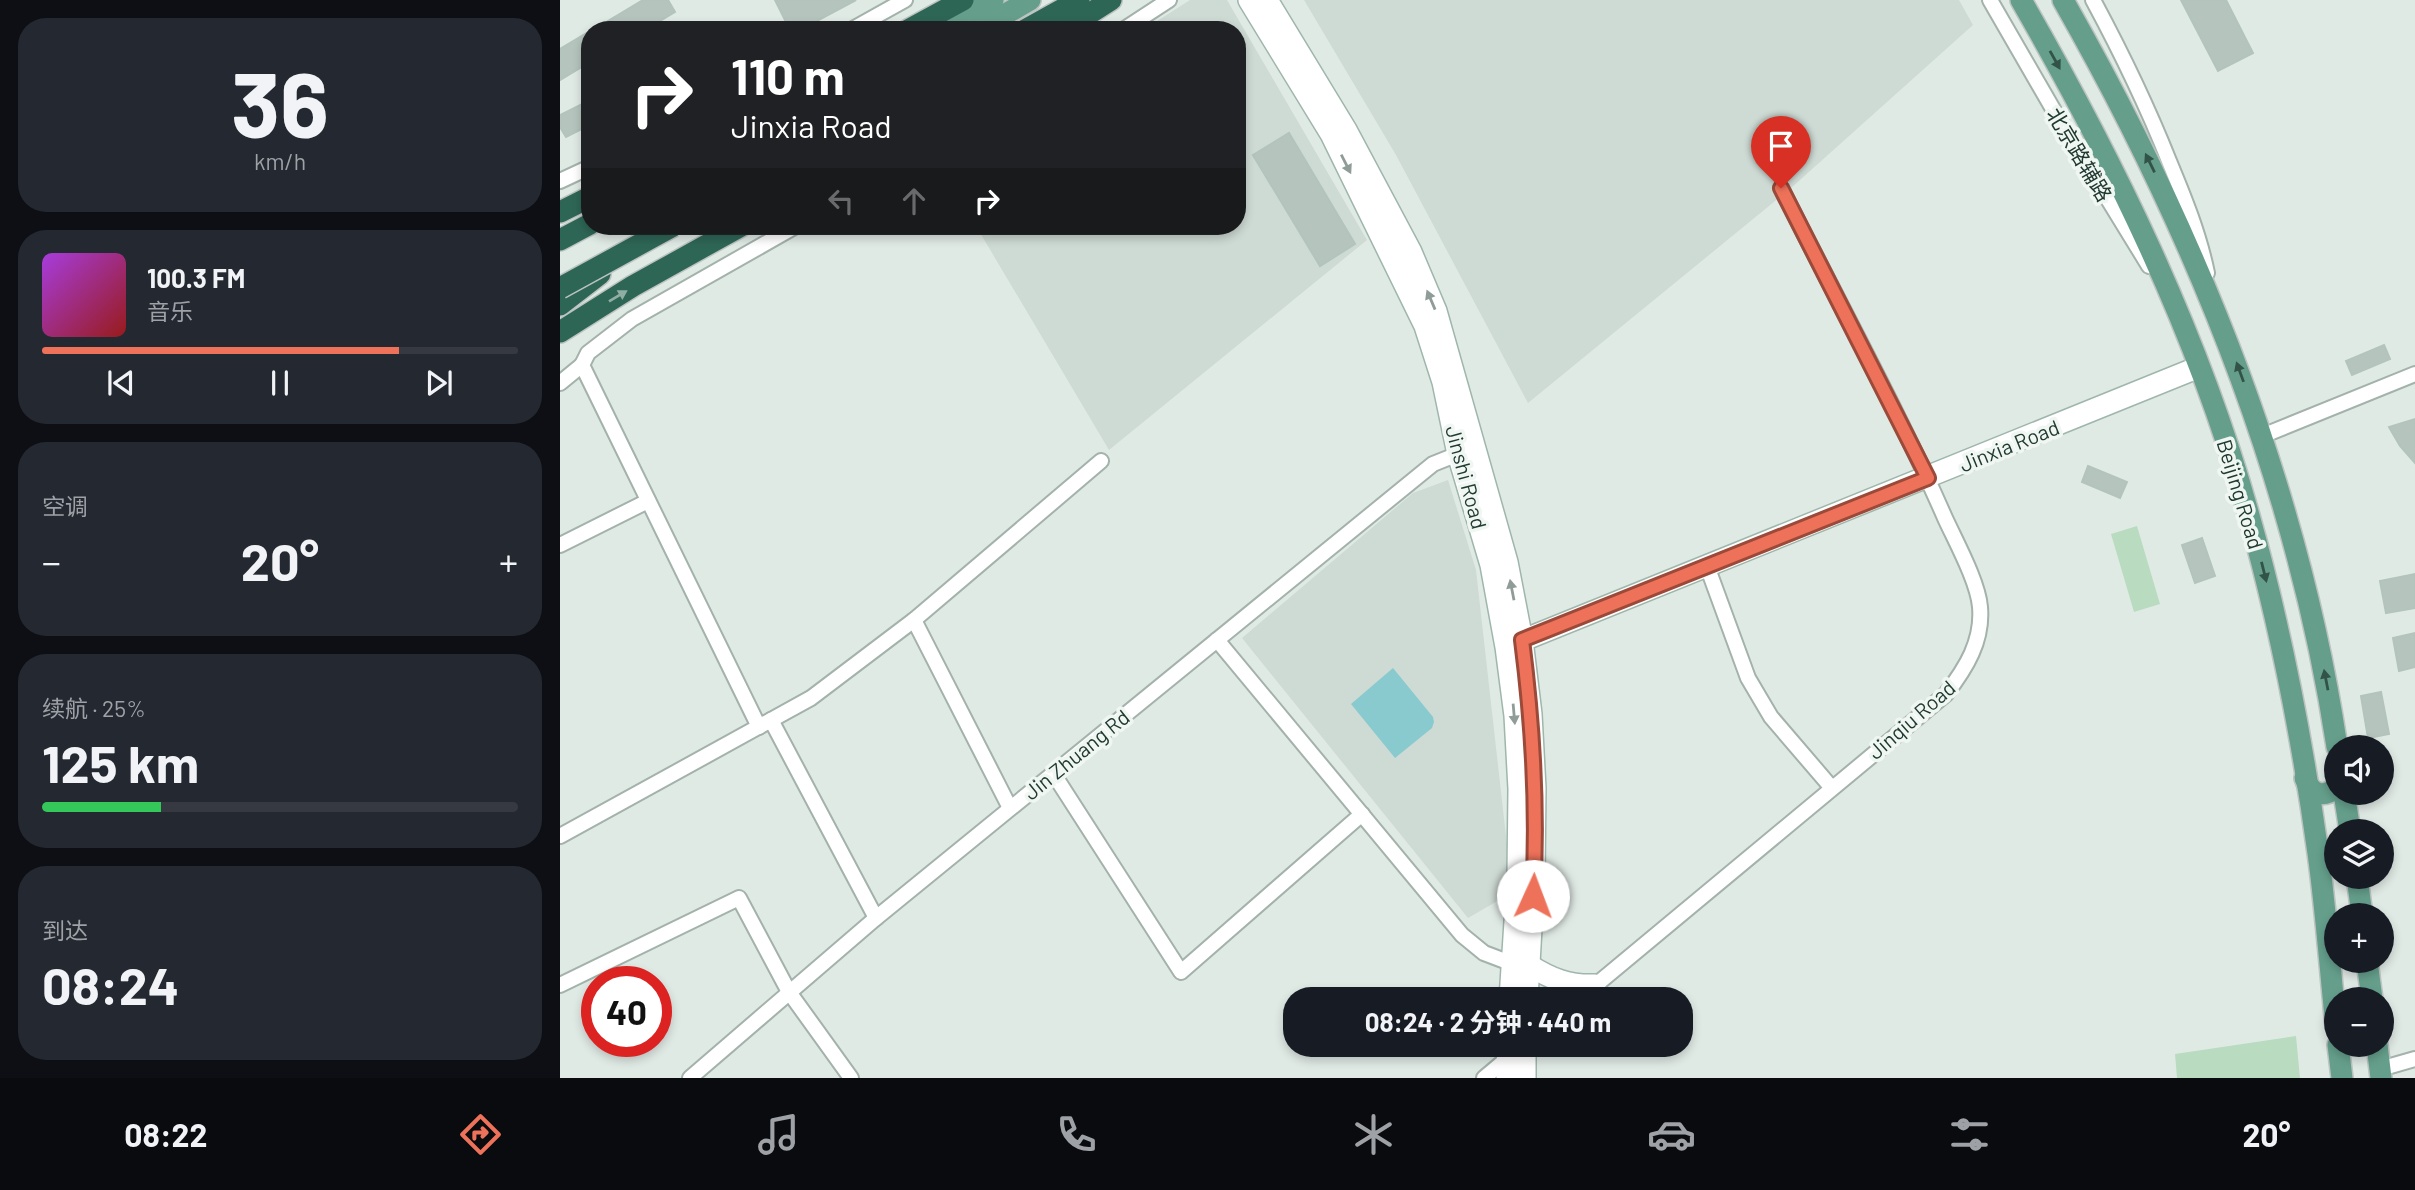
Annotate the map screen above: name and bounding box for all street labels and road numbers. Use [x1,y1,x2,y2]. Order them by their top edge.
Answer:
street label: 北京路辅路 [2042,103,2118,205]
street label: Jinxia Road [1955,414,2063,476]
street label: Jinshi Road [1441,422,1493,532]
street label: Beijing Road [2212,436,2270,552]
street label: Jinqiu Road [1862,674,1960,764]
street label: Jin Zhuang Rd [1018,704,1134,804]

